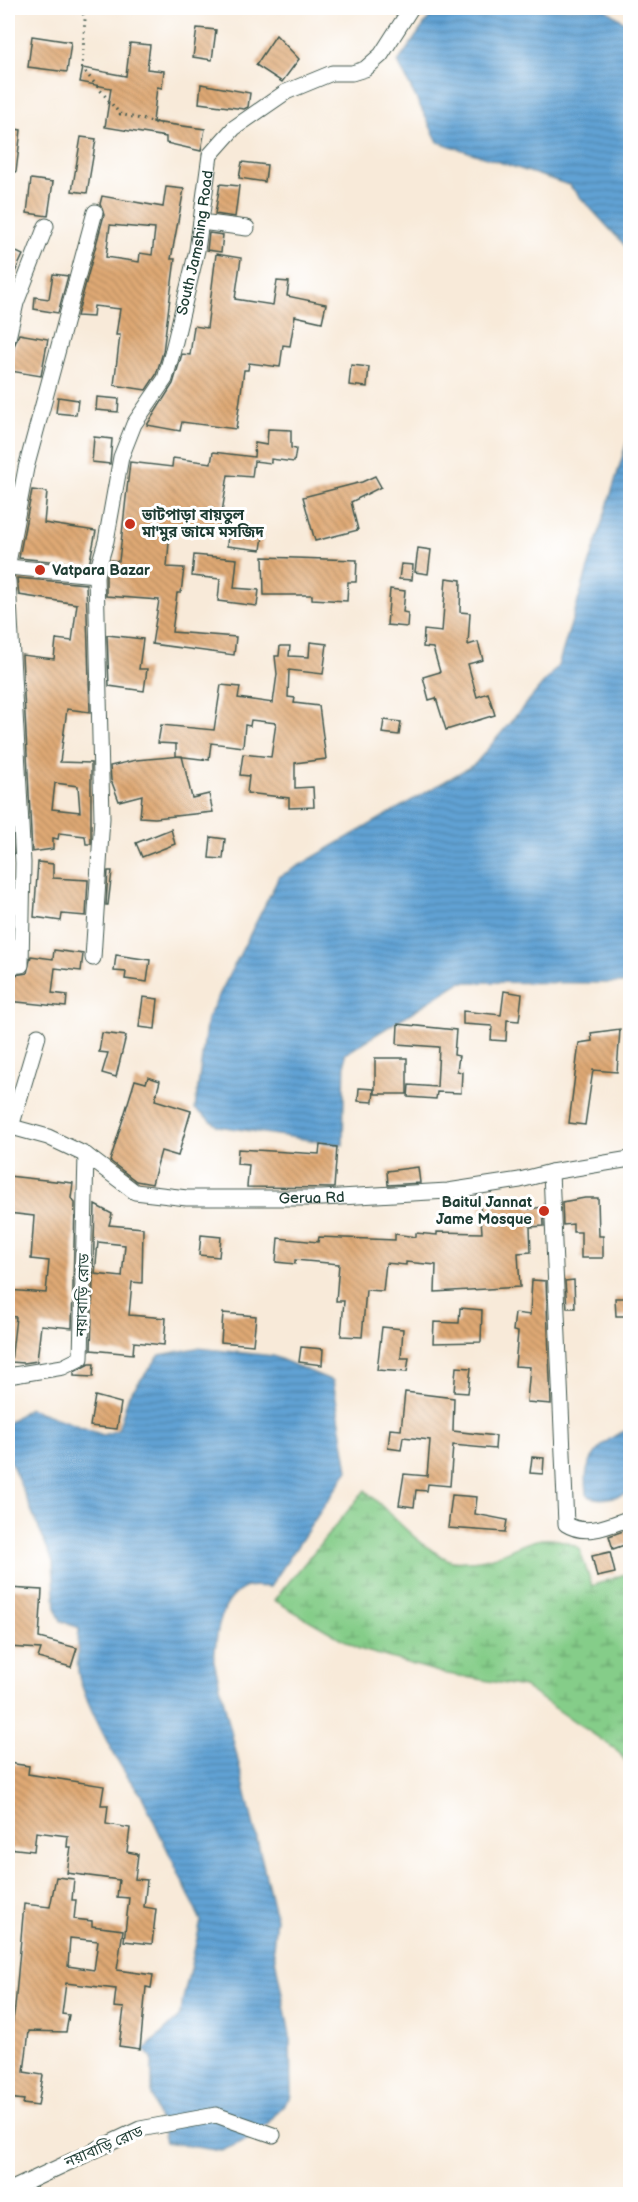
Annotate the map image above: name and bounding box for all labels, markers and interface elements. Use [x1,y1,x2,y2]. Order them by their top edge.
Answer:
street label: South Jamshing Road [172,169,217,317]
place label: ভাটপাড়া বায়তুল মা'মুর জামে মসজিদ [141,506,264,542]
marker: ভাটপাড়া বায়তুল মা'মুর জামে মসজিদ [123,517,137,531]
place label: Vatpara Bazar [52,561,151,580]
marker: Vatpara Bazar [33,563,47,577]
street label: Gerua Rd [279,1187,345,1208]
place label: Baitul Jannat Jame Mosque [436,1193,532,1229]
marker: Baitul Jannat Jame Mosque [537,1204,551,1218]
street label: নয়াবাড়ি রোড [72,1253,94,1338]
street label: নয়াবাড়ি রোড [61,2122,146,2172]

